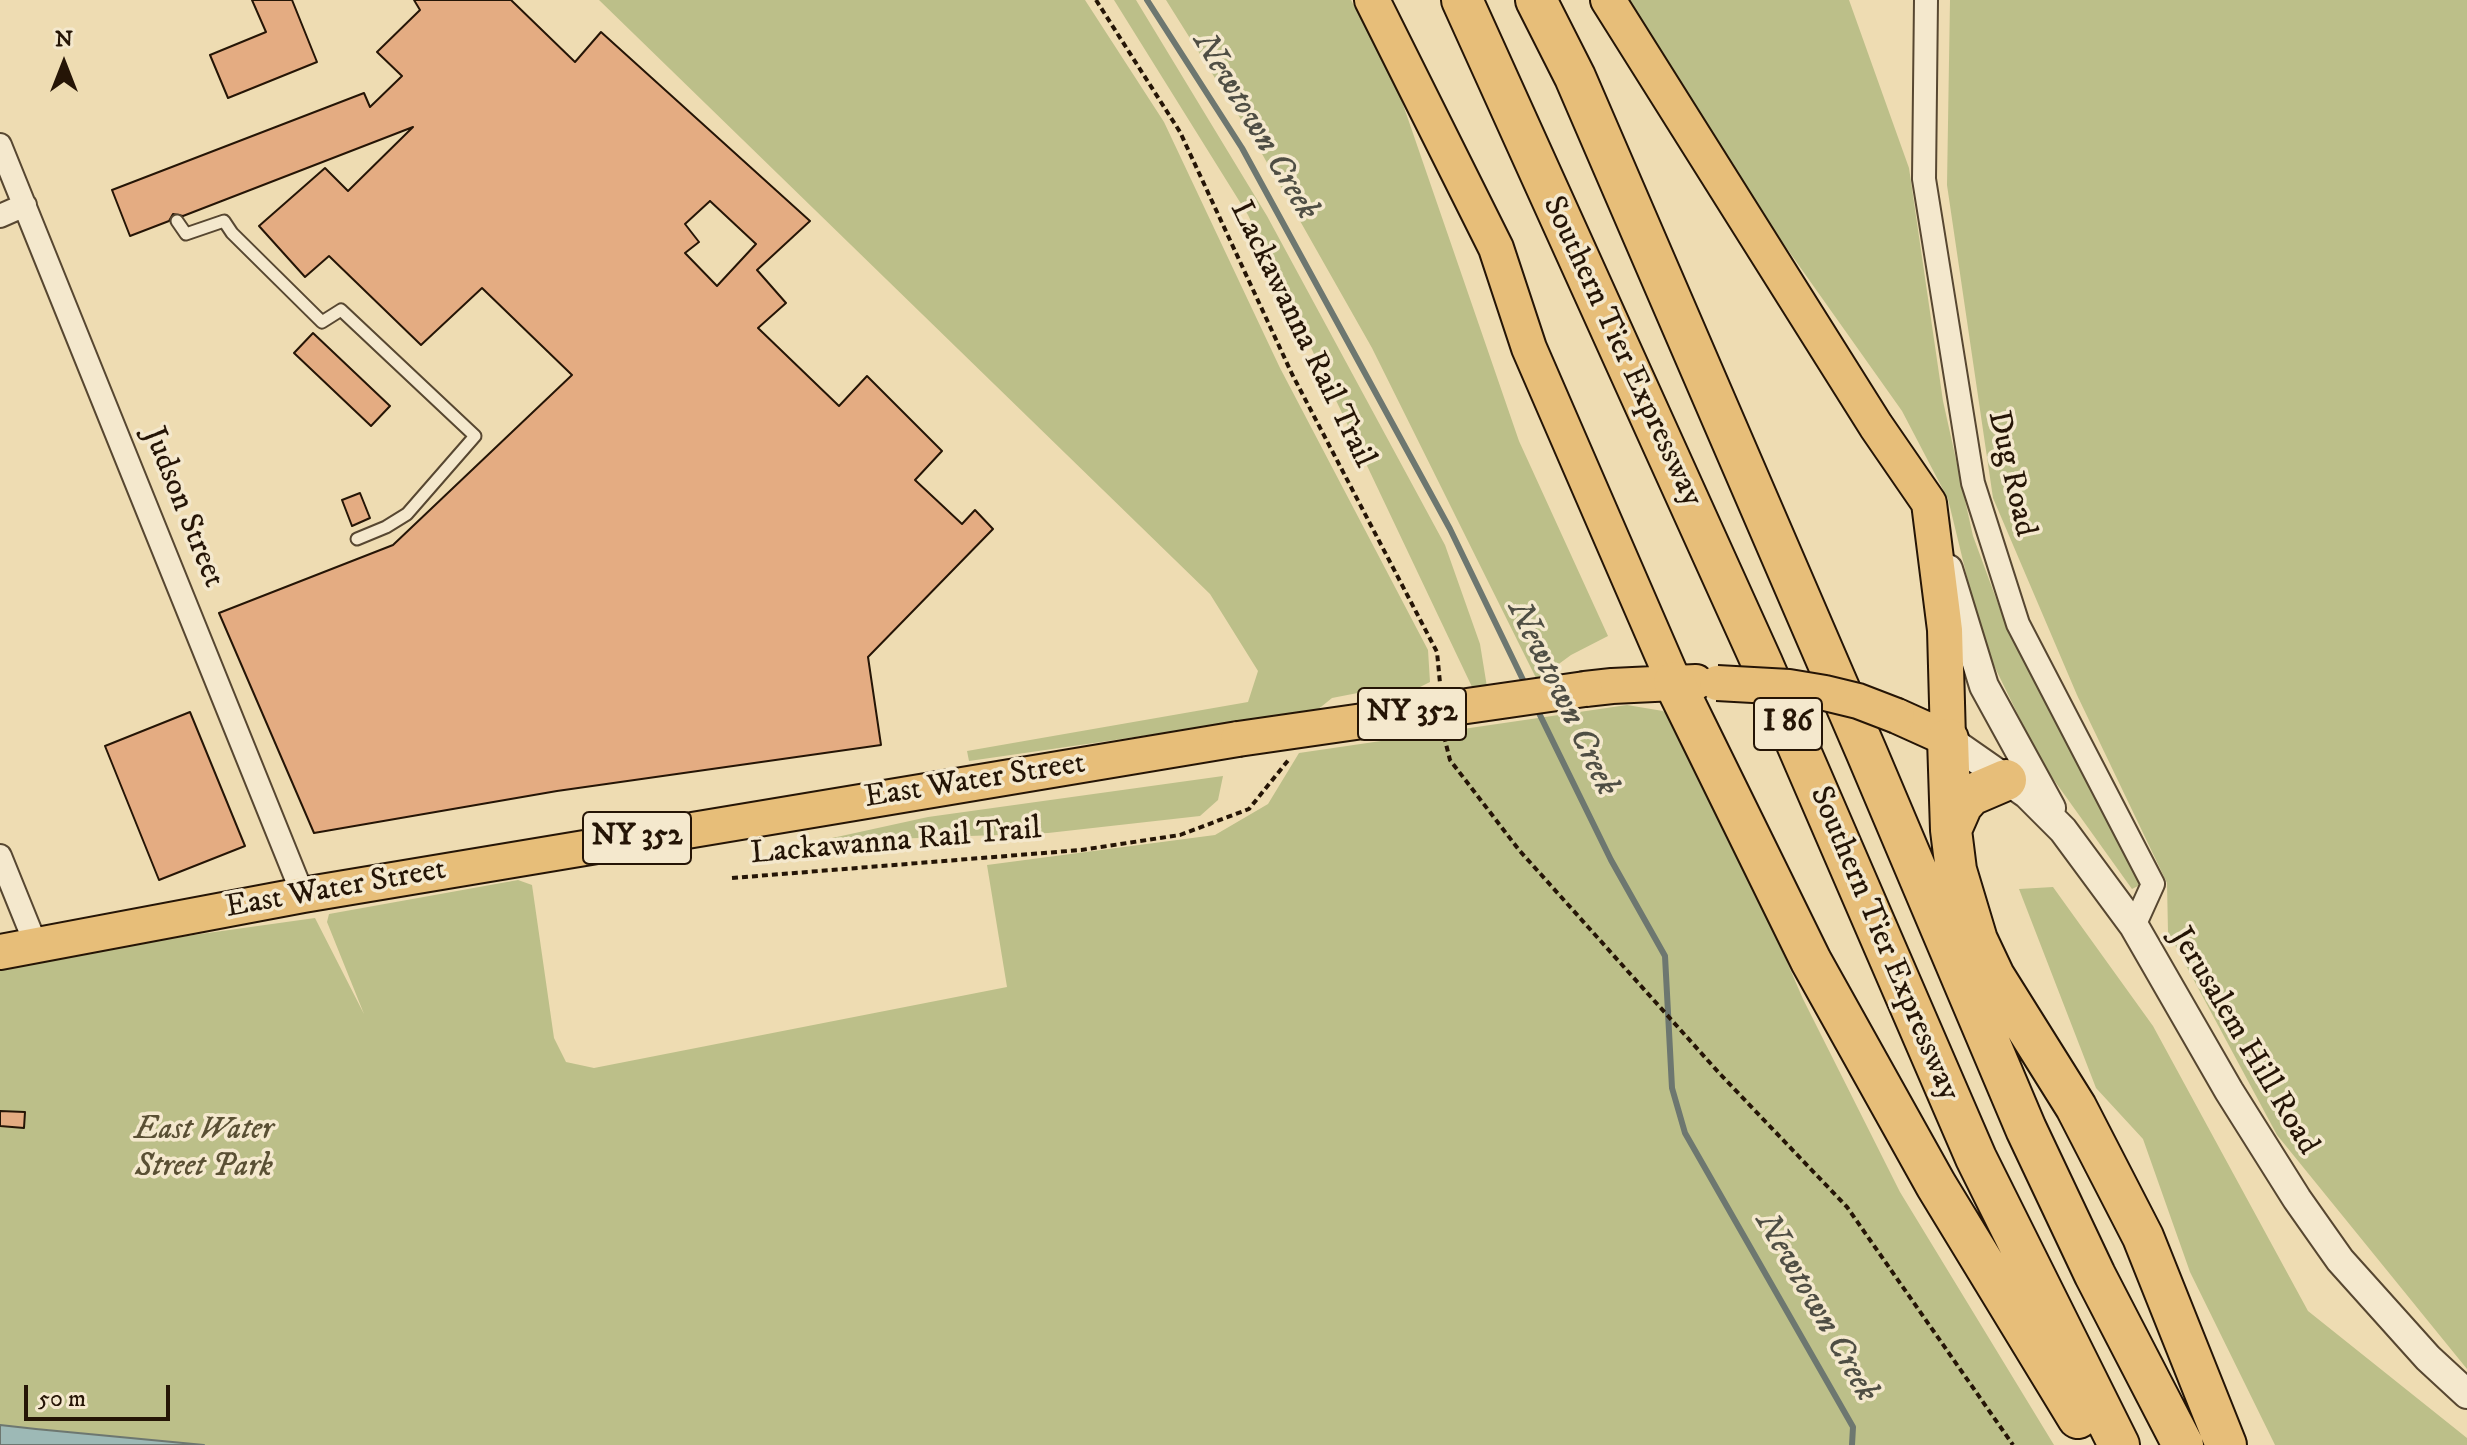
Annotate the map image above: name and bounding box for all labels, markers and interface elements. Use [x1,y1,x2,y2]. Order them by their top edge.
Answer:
north arrow [24,24,104,104]
text: N [55,26,73,53]
water label: Newtown Creek [1182,26,1326,228]
street label: Southern Tier Expressway [1532,191,1710,513]
street label: Lackawanna Rail Trail [1220,196,1382,474]
street label: Dug Road [1977,407,2043,541]
street label: Judson Street [133,422,231,594]
water label: Newtown Creek [1496,595,1626,803]
road number: NY 352 [1358,688,1466,740]
road number: I 86 [1754,698,1822,750]
street label: East Water Street [862,746,1088,818]
street label: Southern Tier Expressway [1799,781,1967,1107]
street label: Lackawanna Rail Trail [749,811,1043,875]
road number: NY 352 [583,812,691,864]
street label: East Water Street [223,852,449,928]
street label: Jerusalem Hill Road [2160,921,2326,1163]
park label: East Water Street Park [135,1112,273,1187]
water label: Newtown Creek [1744,1206,1886,1410]
scale bar [28,1369,174,1419]
text: 50 m [38,1384,86,1414]

